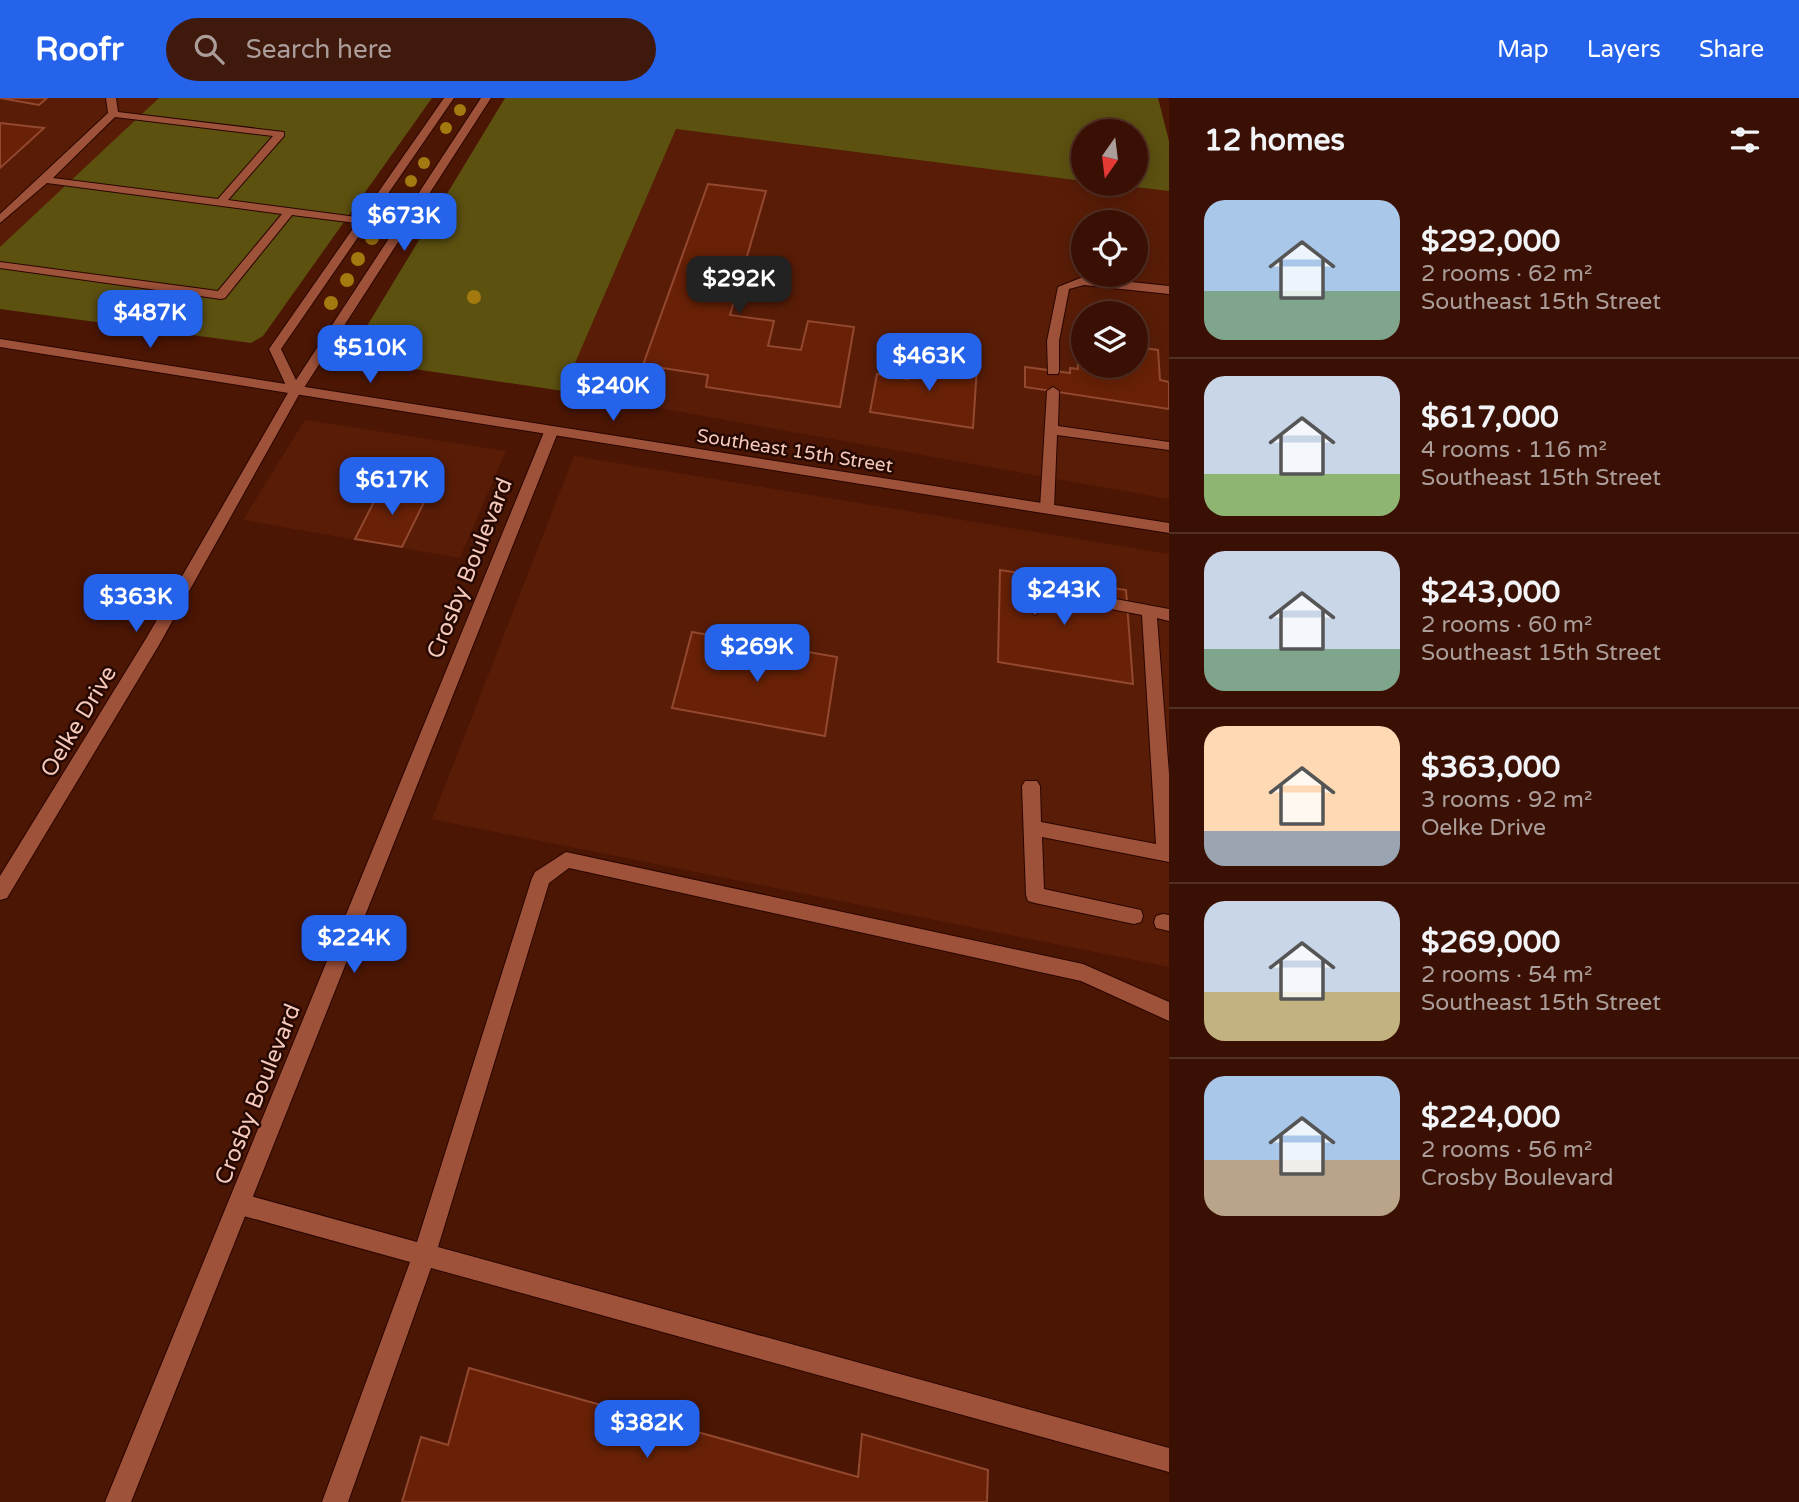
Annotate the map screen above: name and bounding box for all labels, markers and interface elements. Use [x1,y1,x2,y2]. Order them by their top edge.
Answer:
search box [166,18,656,81]
text: Roofr [35,30,124,69]
icon: search [190,30,228,68]
text: Search here [246,34,392,65]
text: Map [1497,35,1549,64]
text: Layers [1587,35,1661,64]
text: Share [1699,35,1764,64]
north arrow [1071,119,1148,196]
map controls [1071,119,1148,378]
icon: filters [1726,121,1764,159]
text: 12 homes [1204,122,1345,159]
pin: $673K [355,194,453,253]
text: $673K [368,202,440,230]
button: locate [1071,210,1148,287]
text: $292,000 [1421,223,1560,260]
icon: home [1260,228,1344,312]
pin: $292K [690,256,788,316]
text: 2 rooms · 62 m² [1421,260,1592,288]
text: $292K [703,265,775,293]
text: Southeast 15th Street [1421,288,1661,316]
pin: $487K [101,290,199,350]
text: $487K [114,299,186,327]
button: layers [1071,301,1148,378]
pin: $510K [321,326,419,385]
text: $510K [334,334,406,362]
pin: $463K [880,334,978,393]
text: $463K [893,342,965,370]
pin: $240K [564,364,662,423]
text: $240K [577,372,649,400]
text: $617,000 [1421,399,1559,436]
icon: home [1260,404,1344,488]
street label: Southeast 15th Street [695,425,894,477]
text: 4 rooms · 116 m² [1421,436,1607,464]
pin: $617K [343,458,441,517]
text: Southeast 15th Street [1421,464,1661,492]
text: $617K [356,466,428,494]
street label: Crosby Boulevard [421,474,519,663]
pin: $243K [1015,568,1113,627]
pin: $363K [87,574,185,634]
text: $243,000 [1421,574,1560,611]
text: $243K [1028,576,1100,604]
icon: home [1260,579,1344,663]
text: $363K [100,583,172,611]
text: 2 rooms · 60 m² [1421,611,1592,639]
pin: $269K [708,624,806,684]
text: $269K [721,633,793,661]
text: Southeast 15th Street [1421,639,1661,667]
street label: Oelke Drive [35,661,123,782]
text: $363,000 [1421,749,1560,786]
icon: home [1260,754,1344,838]
text: 3 rooms · 92 m² [1421,786,1592,814]
text: Oelke Drive [1421,814,1546,842]
pin: $224K [305,916,403,975]
text: $224K [318,924,390,952]
text: $269,000 [1421,924,1560,961]
icon: home [1260,929,1344,1013]
text: 2 rooms · 54 m² [1421,961,1592,989]
text: Southeast 15th Street [1421,989,1661,1017]
street label: Crosby Boulevard [209,1000,307,1189]
text: $224,000 [1421,1099,1560,1136]
icon: home [1260,1104,1344,1188]
text: 2 rooms · 56 m² [1421,1136,1592,1164]
text: Crosby Boulevard [1421,1164,1613,1192]
pin: $382K [598,1400,696,1460]
text: $382K [611,1409,683,1437]

